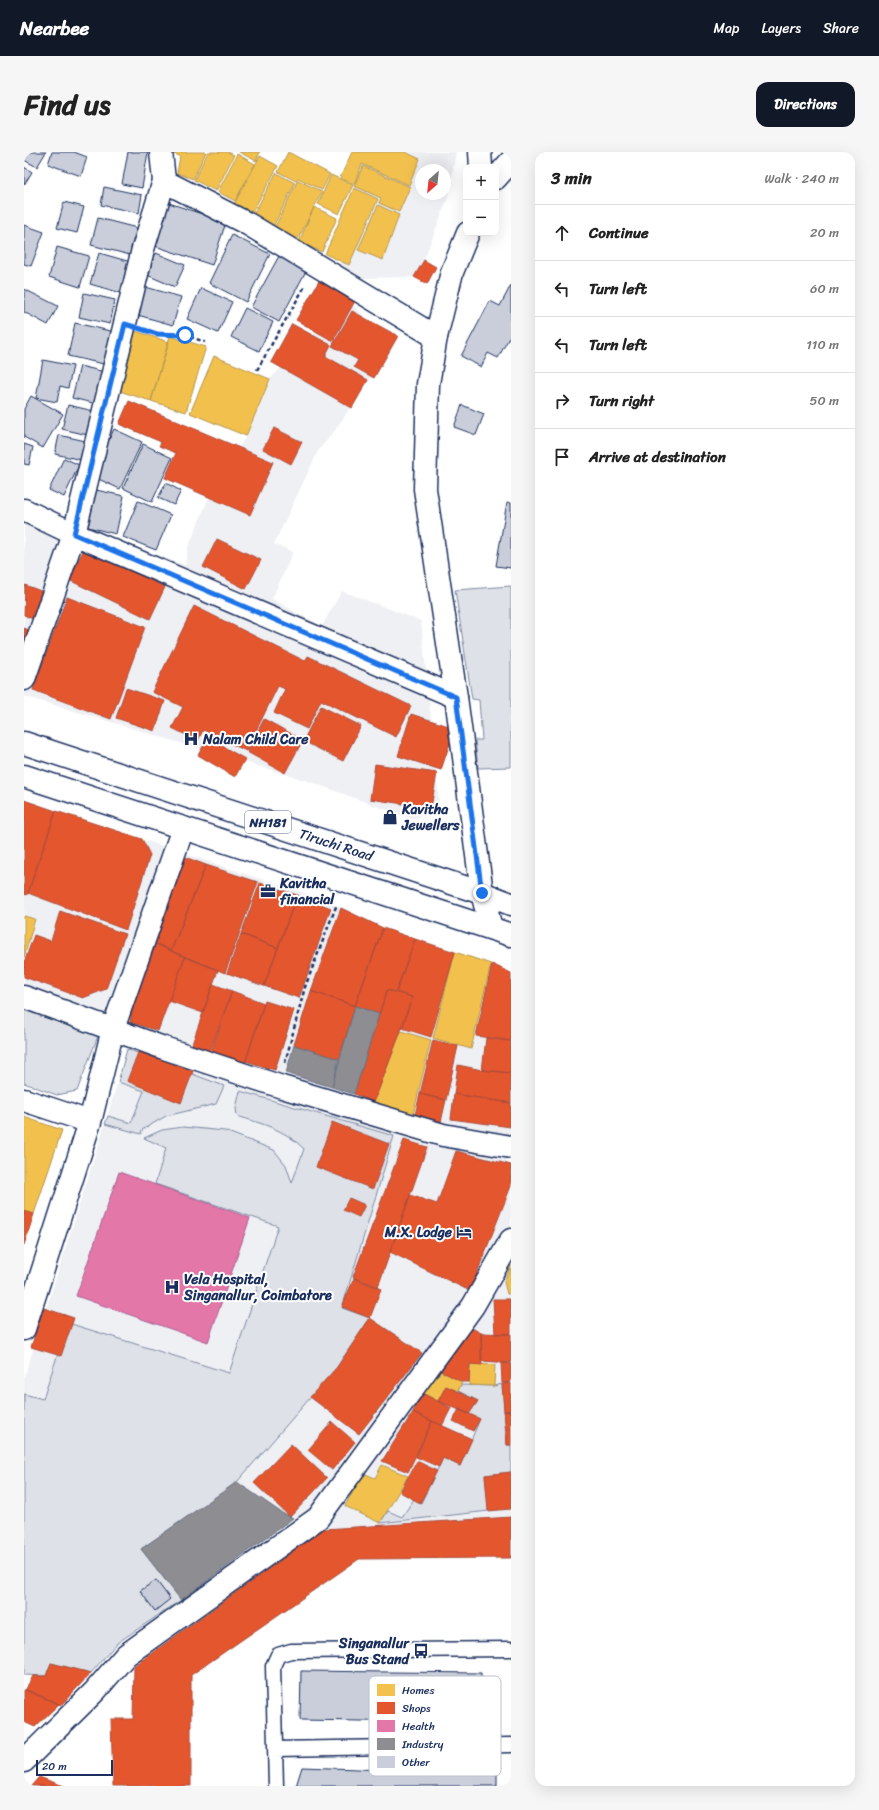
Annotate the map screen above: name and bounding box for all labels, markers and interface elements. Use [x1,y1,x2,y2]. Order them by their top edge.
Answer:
text: Nearbee [20,12,89,45]
text: Map [714,16,739,41]
text: Layers [761,16,801,41]
text: Share [823,16,859,41]
text: Find us [24,80,111,129]
button: Directions [756,82,855,127]
text: 3 min [551,163,592,193]
north arrow [415,164,451,200]
map controls [463,164,499,236]
button: + [463,164,499,200]
text: Walk · 240 m [764,167,839,190]
button: − [463,200,499,236]
text: Continue [589,220,649,246]
text: 20 m [810,221,839,244]
icon: ahead [551,222,573,244]
text: Turn left [589,276,647,302]
text: 60 m [810,277,839,300]
icon: left [551,278,573,300]
route start [176,326,194,344]
text: Turn left [589,332,647,358]
text: 110 m [806,333,839,356]
icon: left [551,334,573,356]
text: Turn right [589,388,654,414]
text: 50 m [809,389,839,412]
icon: right [551,390,573,412]
text: Arrive at destination [589,444,726,470]
icon: arrive [551,446,573,468]
place label: Nalam Child Care [202,727,309,752]
hospital icon: Nalam Child Care [182,730,200,748]
place label: Kavitha Jewellers [401,797,460,838]
shop icon: Kavitha Jewellers [381,808,399,826]
road number: NH181 [245,811,291,833]
street label: Tiruchi Road [296,821,378,869]
place label: Kavitha financial [279,871,335,912]
office icon: Kavitha financial [259,882,277,900]
route end [473,884,491,902]
place label: M.X. Lodge [384,1220,453,1245]
hotel icon: M.X. Lodge [455,1223,473,1241]
place label: Vela Hospital, Singanallur, Coimbatore [183,1267,332,1308]
hospital icon: Vela Hospital, Singanallur, Coimbatore [163,1278,181,1296]
place label: Singanallur Bus Stand [338,1631,411,1672]
bus stop icon: Singanallur Bus Stand [412,1642,430,1660]
legend [369,1676,501,1776]
text: Homes [402,1681,435,1700]
text: Shops [402,1699,431,1718]
text: Health [402,1717,435,1736]
text: Industry [401,1735,444,1754]
text: Other [402,1753,430,1772]
text: 20 m [42,1757,67,1776]
scale bar [36,1758,113,1777]

